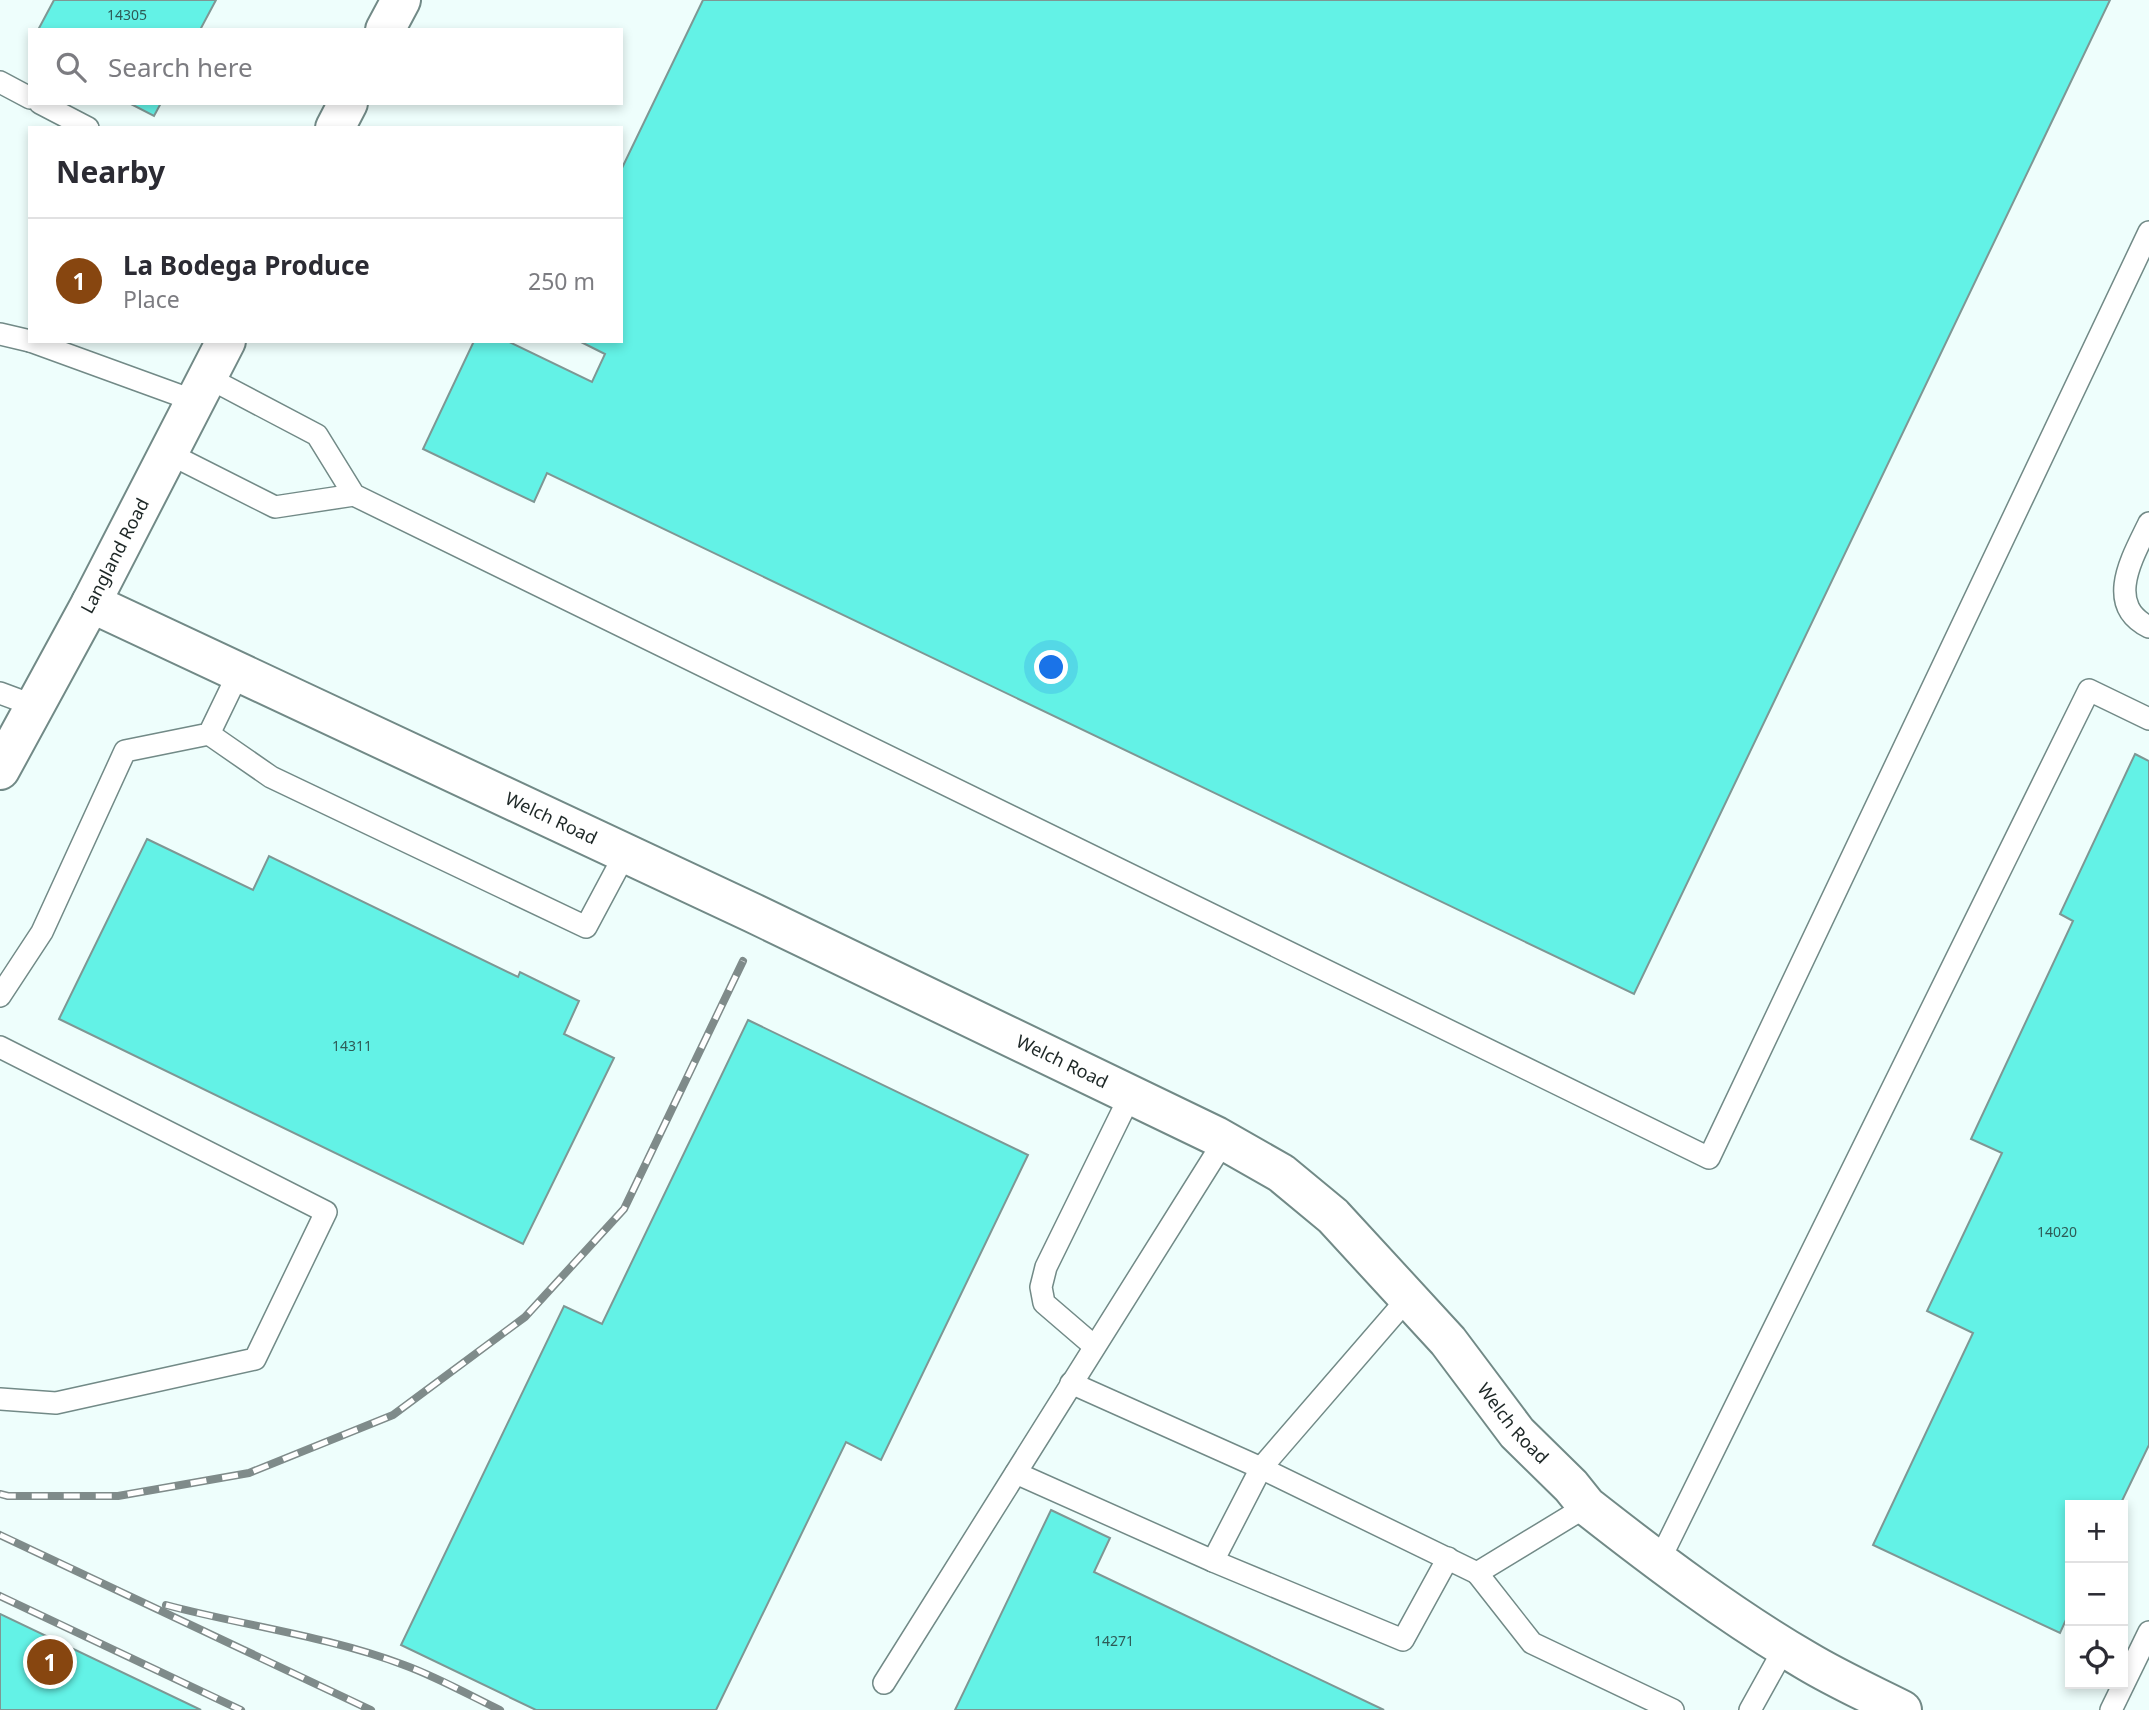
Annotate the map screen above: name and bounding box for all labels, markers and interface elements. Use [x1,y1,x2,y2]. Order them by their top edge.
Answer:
house number: 14305 [107,5,147,24]
search box [28,28,623,105]
icon: search [52,48,90,86]
text: Search here [108,49,253,85]
text: Nearby [56,151,165,192]
text: La Bodega Produce [123,247,370,283]
text: 1 [72,265,86,297]
text: 250 m [528,265,595,297]
text: Place [123,283,180,315]
street label: Langland Road [75,494,154,618]
your location [1034,650,1068,684]
street label: Welch Road [502,786,601,849]
street label: Welch Road [1013,1029,1112,1093]
house number: 14311 [332,1036,372,1055]
house number: 14020 [2037,1222,2077,1241]
street label: Welch Road [1473,1378,1554,1468]
map controls [2065,1500,2128,1689]
button: + [2065,1500,2128,1563]
button: − [2065,1563,2128,1626]
button: locate [2065,1626,2128,1689]
house number: 14271 [1094,1631,1134,1650]
pin: 1 [27,1636,73,1688]

